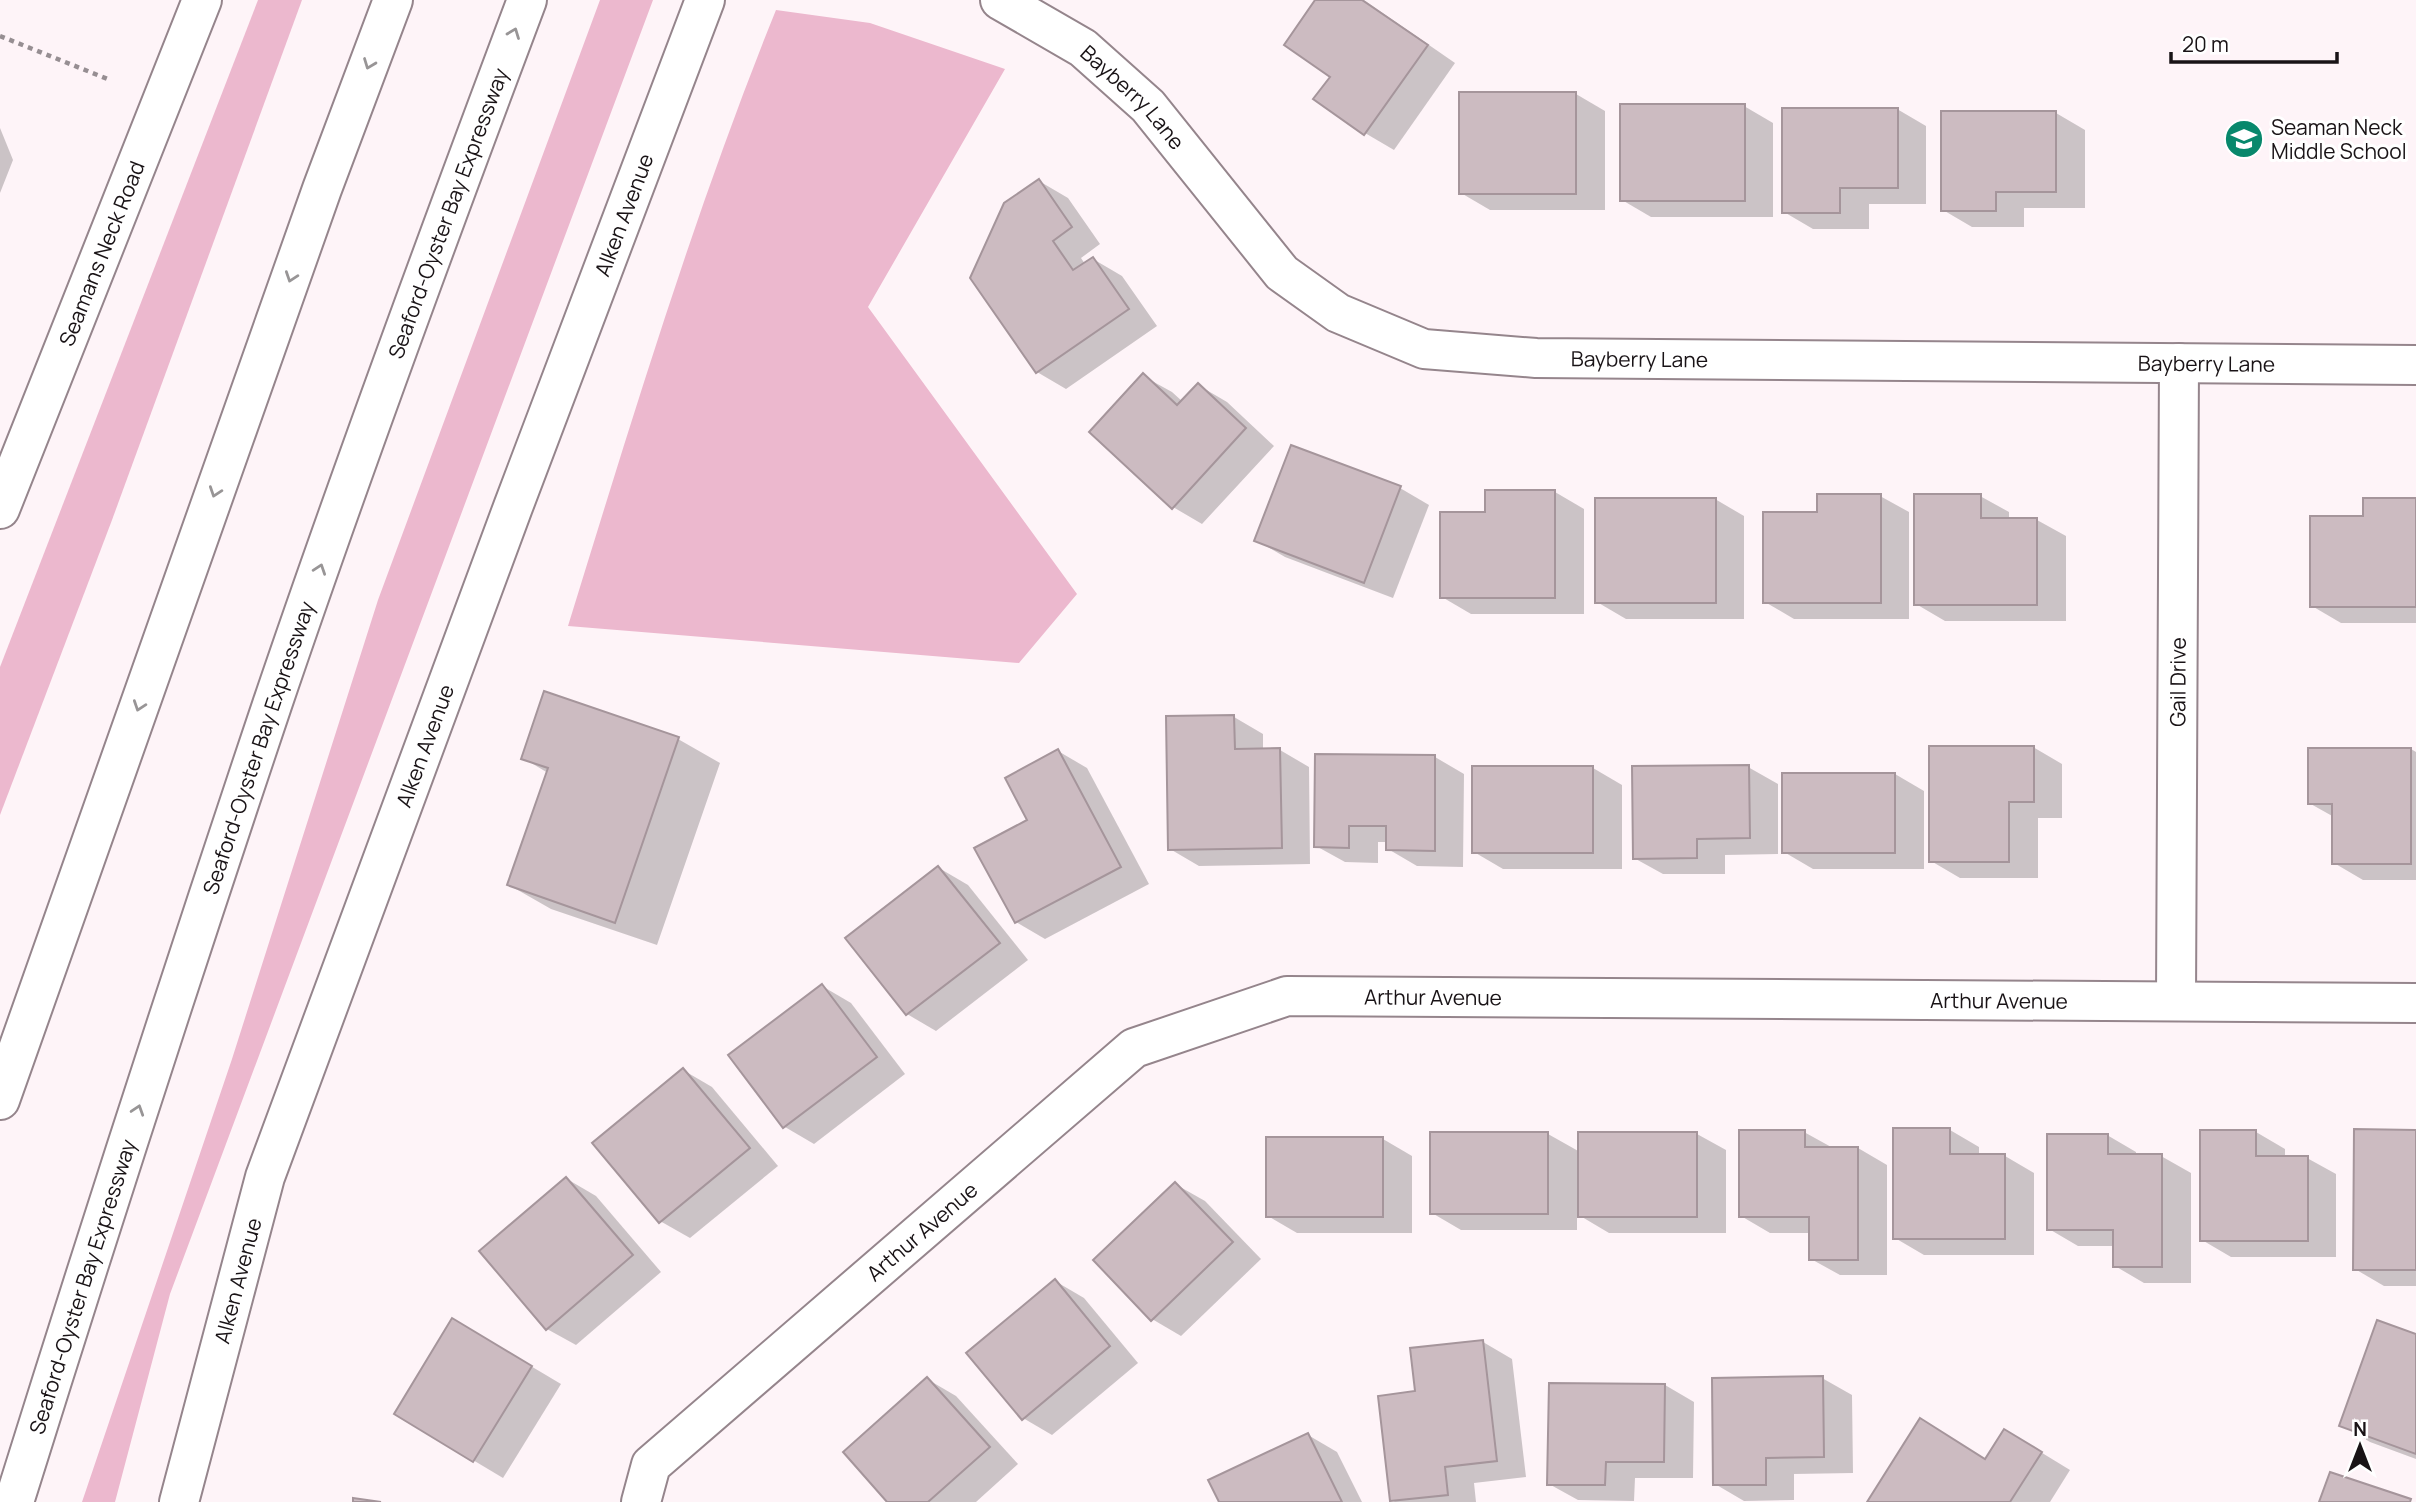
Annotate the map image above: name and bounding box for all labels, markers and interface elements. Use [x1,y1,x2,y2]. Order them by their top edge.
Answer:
scale bar [2171,21,2337,65]
one-way arrow [506,28,520,40]
text: 20 m [2182,30,2229,58]
street label: Bayberry Lane [1075,39,1191,155]
one-way arrow [363,57,377,69]
street label: Seaford-Oyster Bay Expressway [381,64,514,362]
place label: Seaman Neck Middle School [2271,113,2407,165]
school or university icon: Seaman Neck Middle School [2223,118,2265,160]
street label: Alken Avenue [588,150,660,280]
street label: Seamans Neck Road [52,157,151,350]
one-way arrow [285,271,299,283]
street label: Bayberry Lane [1571,344,1708,373]
street label: Bayberry Lane [2138,349,2275,378]
one-way arrow [209,485,223,498]
one-way arrow [312,564,326,576]
street label: Seaford-Oyster Bay Expressway [196,597,321,898]
street label: Gail Drive [2163,637,2192,727]
street label: Alken Avenue [389,680,460,811]
one-way arrow [133,700,147,712]
street label: Arthur Avenue [1364,982,1502,1011]
street label: Arthur Avenue [1930,986,2068,1015]
one-way arrow [130,1104,144,1117]
street label: Seaford-Oyster Bay Expressway [22,1136,142,1437]
street label: Arthur Avenue [860,1176,983,1287]
street label: Alken Avenue [208,1215,268,1347]
north arrow [2325,1411,2395,1481]
text: N [2353,1416,2367,1442]

